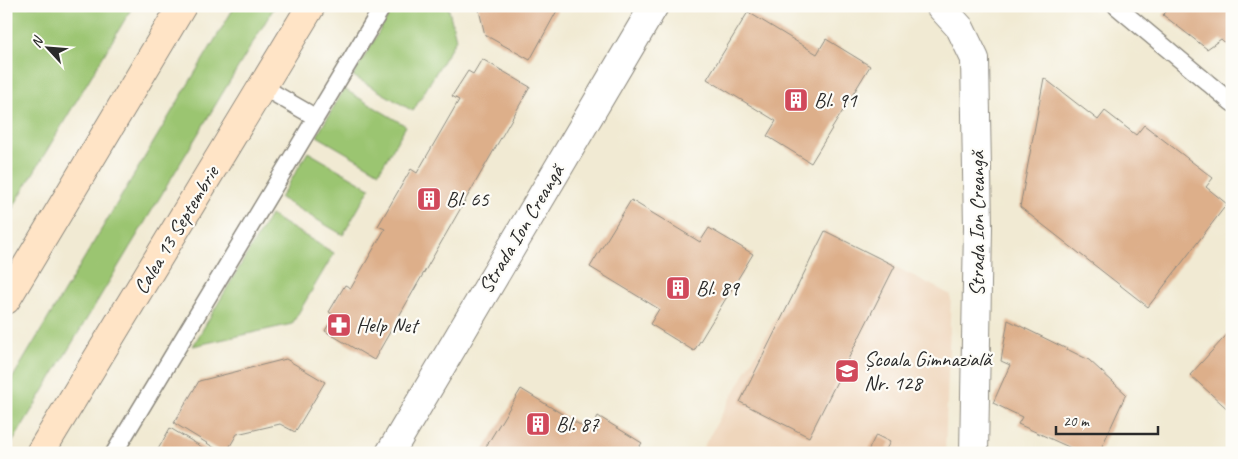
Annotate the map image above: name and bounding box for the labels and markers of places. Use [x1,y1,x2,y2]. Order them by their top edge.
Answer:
building icon: Bl. 91 [783,87,809,113]
place label: Bl. 91 [814,87,858,113]
building icon: Bl. 65 [416,186,442,212]
place label: Bl. 65 [446,186,490,212]
building icon: Bl. 89 [665,275,691,301]
place label: Bl. 89 [696,275,740,301]
pharmacy icon: Help Net [326,312,352,338]
place label: Help Net [356,312,420,338]
place label: Școala Gimnazială Nr. 128 [864,346,993,396]
school or university icon: Școala Gimnazială Nr. 128 [834,358,860,384]
building icon: Bl. 87 [525,411,551,437]
place label: Bl. 87 [556,411,600,437]

